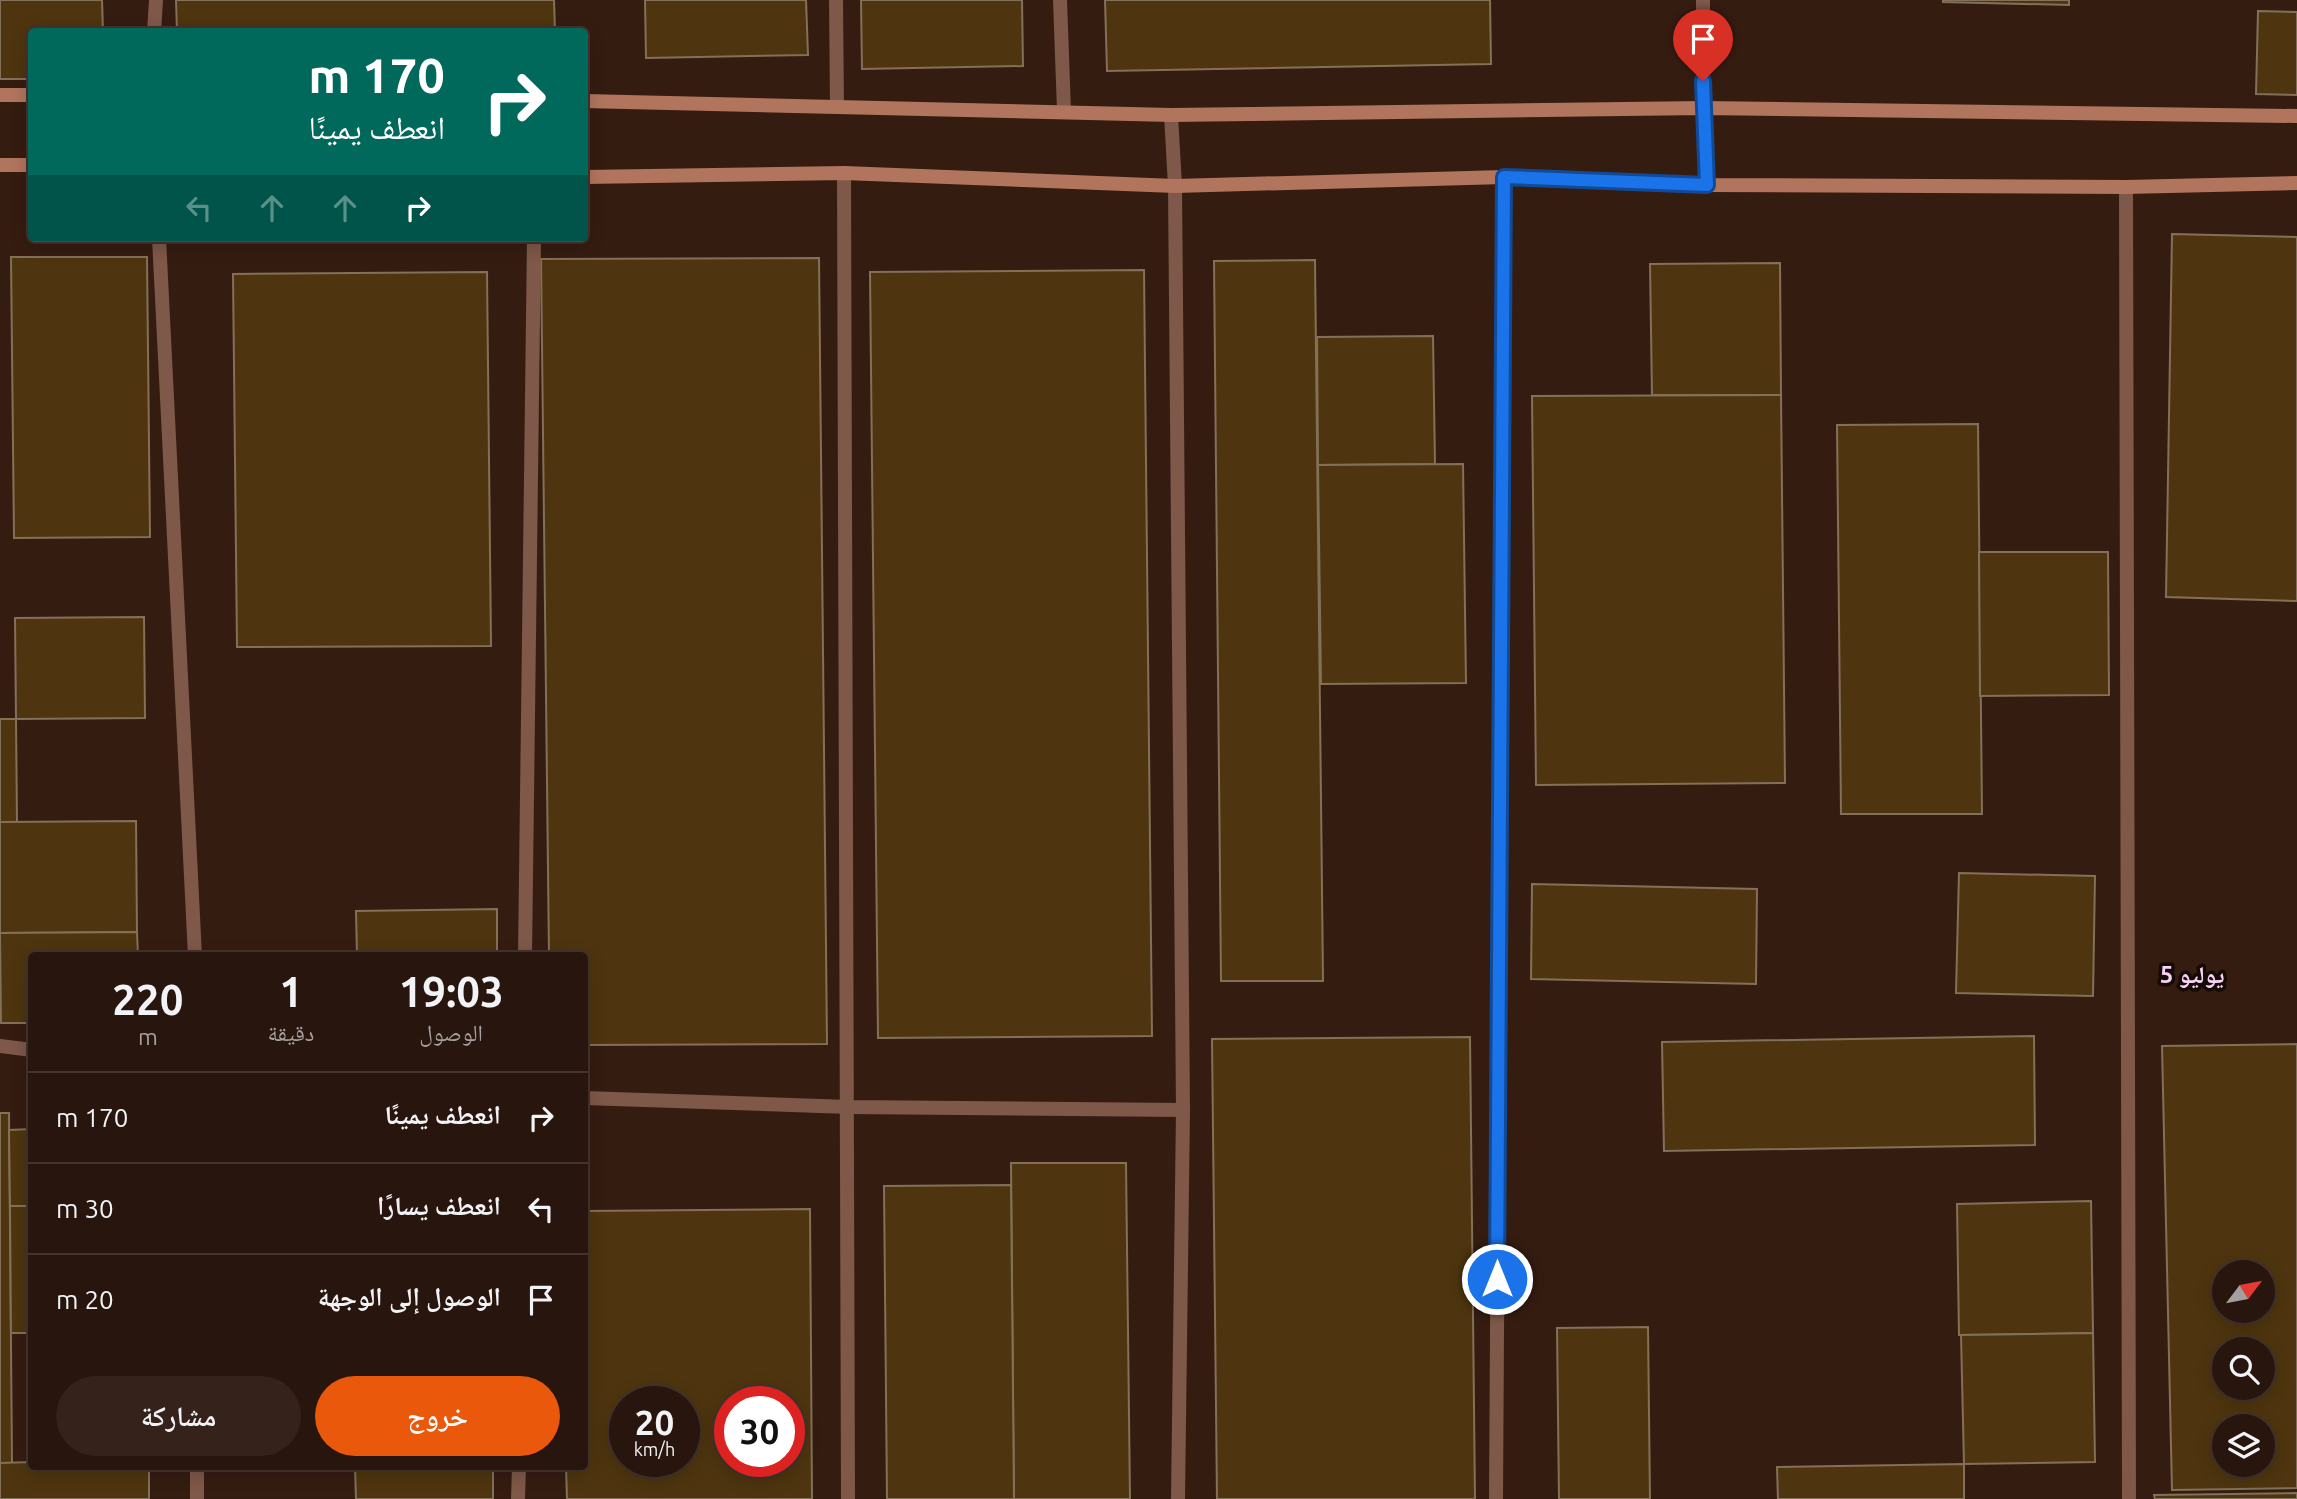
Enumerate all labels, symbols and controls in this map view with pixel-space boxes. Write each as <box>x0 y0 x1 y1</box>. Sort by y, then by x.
pin <box>1673 9 1733 81</box>
icon: arrive <box>1684 20 1722 58</box>
text: 170 m <box>308 47 445 102</box>
icon: right <box>469 56 560 147</box>
text: انعطف يمينًا <box>309 109 445 145</box>
icon: left <box>180 189 218 227</box>
icon: ahead <box>253 189 291 227</box>
icon: ahead <box>326 189 364 227</box>
icon: right <box>399 189 437 227</box>
district label: 5 يوليو <box>2160 961 2224 989</box>
text: 1 <box>279 968 303 1015</box>
text: 19:03 <box>399 968 504 1015</box>
text: 220 <box>112 976 183 1023</box>
text: دقيقة <box>268 1020 314 1045</box>
text: الوصول <box>419 1020 483 1045</box>
text: m <box>138 1024 158 1049</box>
icon: right <box>522 1099 560 1137</box>
text: انعطف يمينًا <box>385 1100 501 1129</box>
text: 170 m <box>56 1103 128 1132</box>
icon: left <box>522 1190 560 1228</box>
text: انعطف يسارًا <box>377 1191 501 1220</box>
text: 30 m <box>56 1194 114 1223</box>
position arrow <box>1460 1242 1534 1316</box>
north arrow <box>2212 1260 2275 1323</box>
map controls <box>2212 1260 2275 1477</box>
icon: arrive <box>522 1281 560 1319</box>
text: الوصول إلى الوجهة <box>318 1282 501 1311</box>
text: 20 m <box>56 1285 114 1314</box>
button: search <box>2212 1337 2275 1400</box>
button: مشاركة <box>56 1376 301 1456</box>
button: خروج <box>315 1376 560 1456</box>
speed limit sign: 30 <box>714 1386 805 1477</box>
text: 20 <box>635 1402 674 1442</box>
button: layers <box>2212 1414 2275 1477</box>
text: km/h <box>634 1439 675 1459</box>

